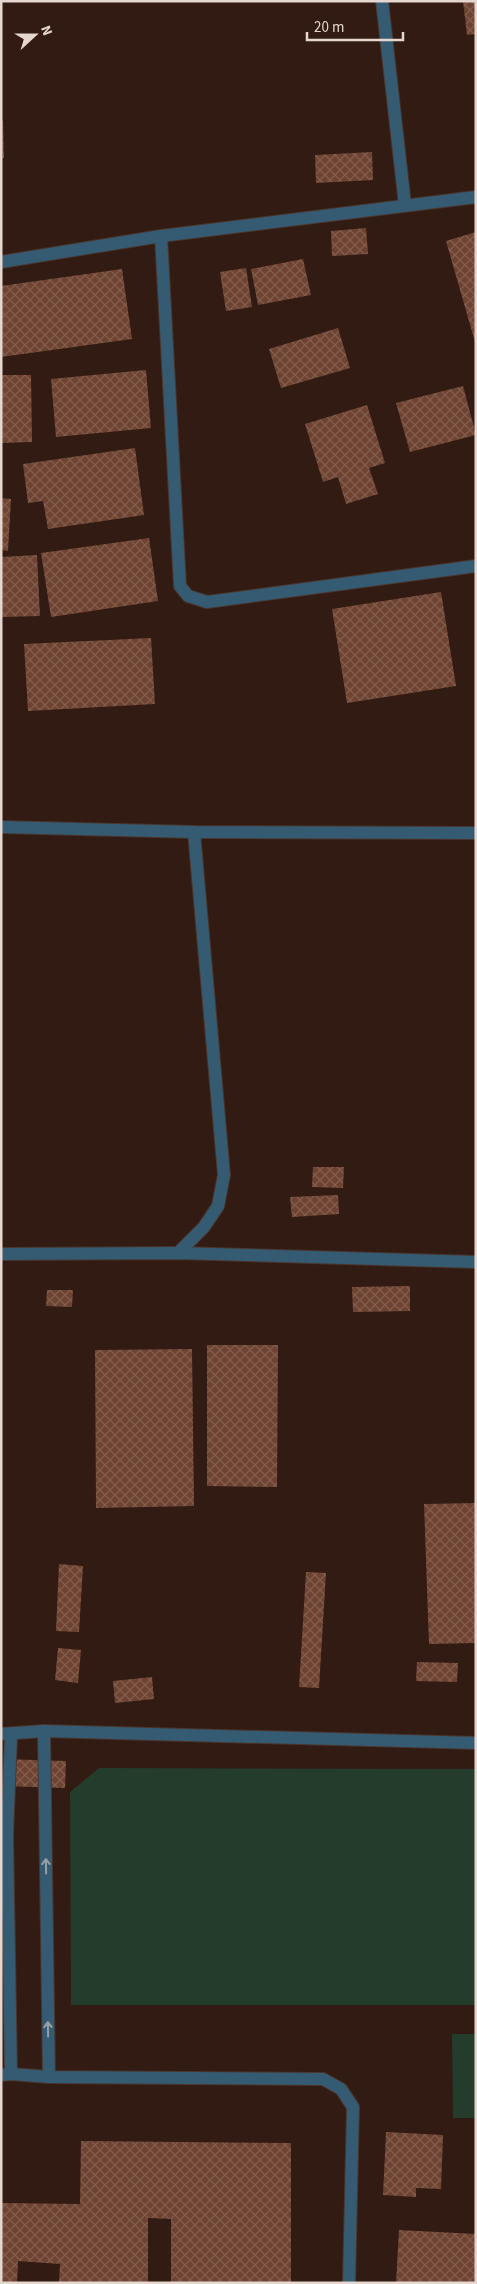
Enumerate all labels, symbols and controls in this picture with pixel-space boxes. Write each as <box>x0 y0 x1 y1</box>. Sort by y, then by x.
north arrow <box>10 10 60 60</box>
scale bar <box>307 10 403 42</box>
text: 20 m <box>314 17 344 38</box>
text: N <box>35 23 57 39</box>
one-way arrow <box>41 1858 51 1874</box>
one-way arrow <box>43 2021 53 2037</box>

